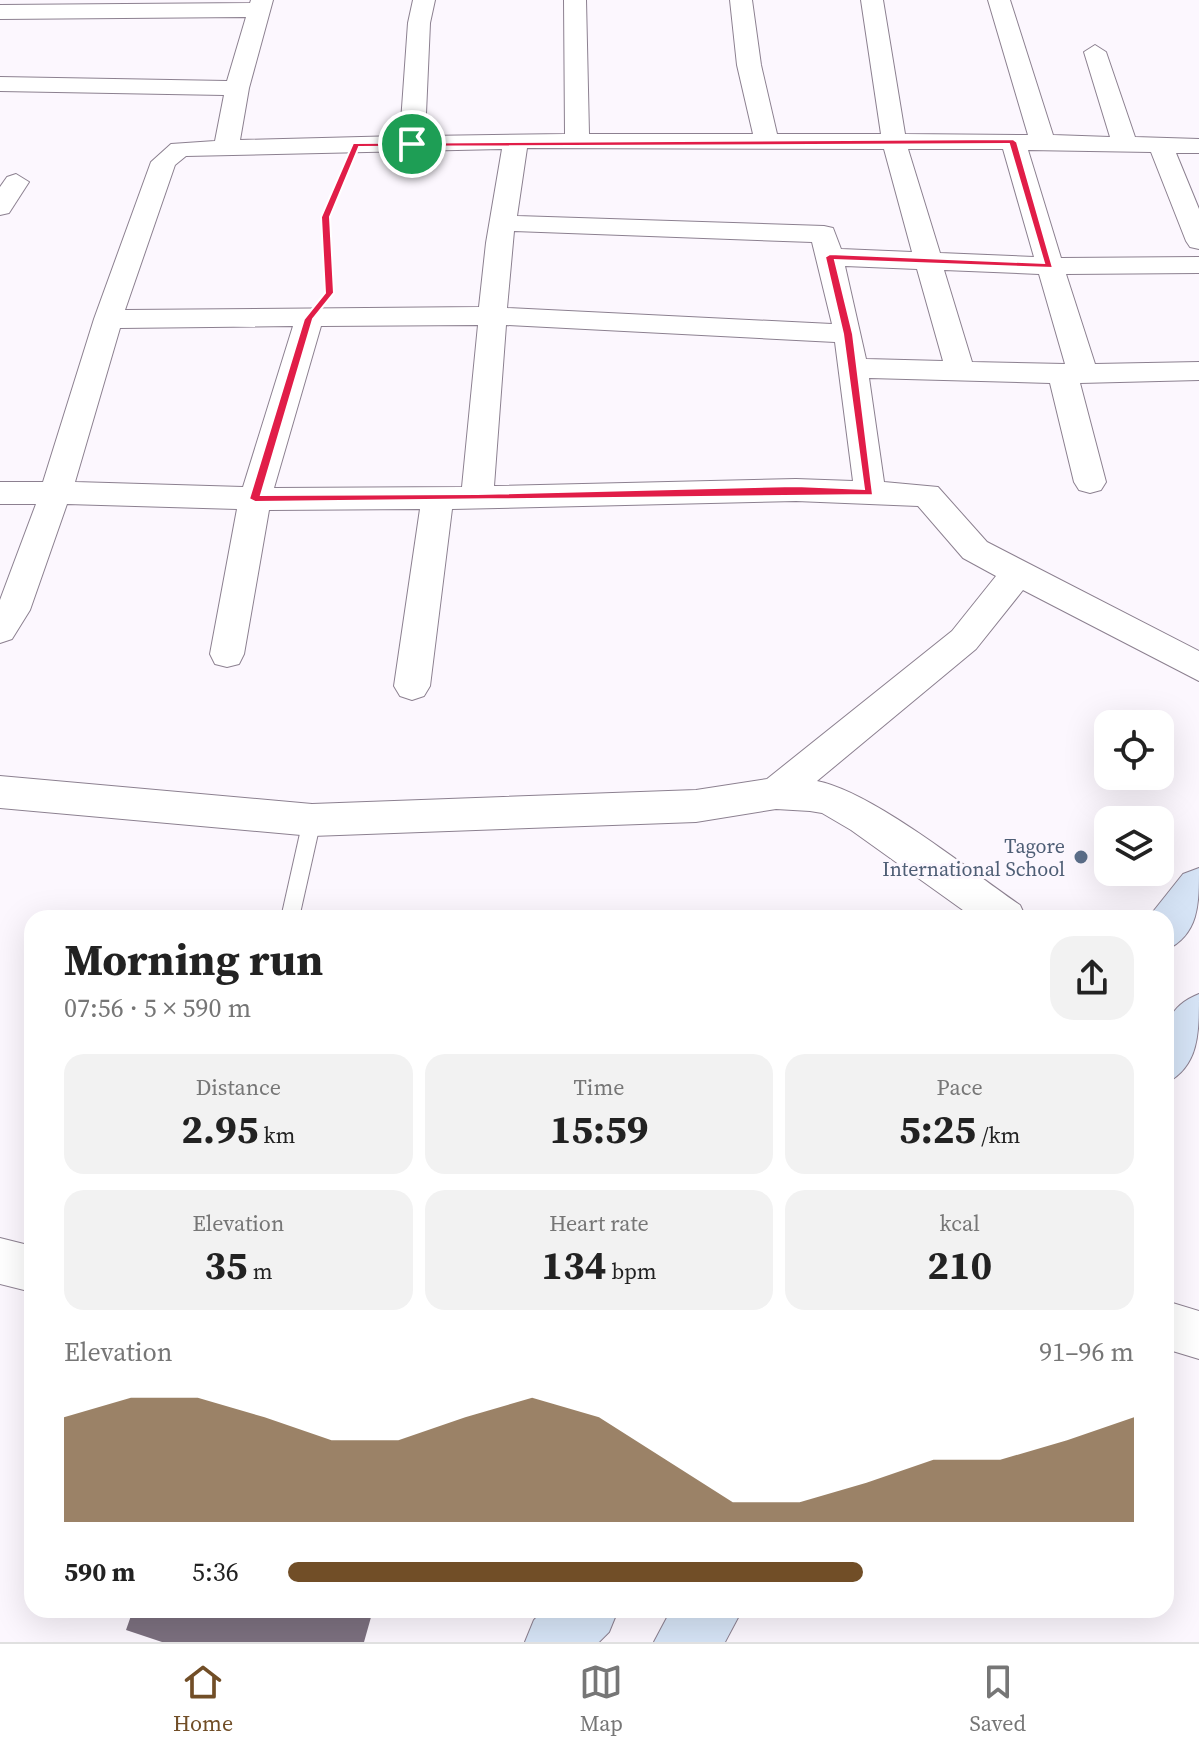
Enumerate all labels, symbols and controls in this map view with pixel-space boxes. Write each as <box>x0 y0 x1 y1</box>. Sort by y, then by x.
pin <box>378 110 446 178</box>
icon: arrive <box>390 122 434 166</box>
map controls <box>1094 710 1174 886</box>
button: locate <box>1094 710 1174 790</box>
button: layers <box>1094 806 1174 886</box>
place label: Tagore International School <box>882 832 1065 883</box>
marker: Tagore International School <box>1072 848 1090 866</box>
text: Morning run <box>64 929 323 990</box>
button: share <box>1050 936 1134 1020</box>
text: 07:56 · 5 × 590 m <box>64 990 251 1026</box>
text: Distance <box>196 1072 281 1102</box>
text: Time <box>574 1072 624 1102</box>
text: Pace <box>937 1072 983 1102</box>
text: 2.95 <box>181 1102 258 1156</box>
text: 15:59 <box>550 1102 648 1156</box>
text: 5:25 <box>899 1102 976 1156</box>
text: km <box>258 1120 295 1150</box>
text: /km <box>976 1120 1020 1150</box>
text: Elevation <box>192 1208 284 1238</box>
text: Heart rate <box>549 1208 649 1238</box>
text: kcal <box>940 1208 980 1238</box>
text: 35 <box>204 1238 248 1292</box>
text: 134 <box>541 1238 606 1292</box>
text: 210 <box>927 1238 992 1292</box>
text: m <box>248 1256 272 1286</box>
text: bpm <box>606 1256 657 1286</box>
text: Elevation <box>64 1334 173 1370</box>
text: 91–96 m <box>1039 1334 1134 1370</box>
text: 590 m <box>64 1554 135 1590</box>
text: 5:36 <box>192 1554 239 1590</box>
tab: Home <box>173 1660 233 1738</box>
tab: Map <box>579 1660 623 1738</box>
tab: Saved <box>970 1660 1026 1738</box>

